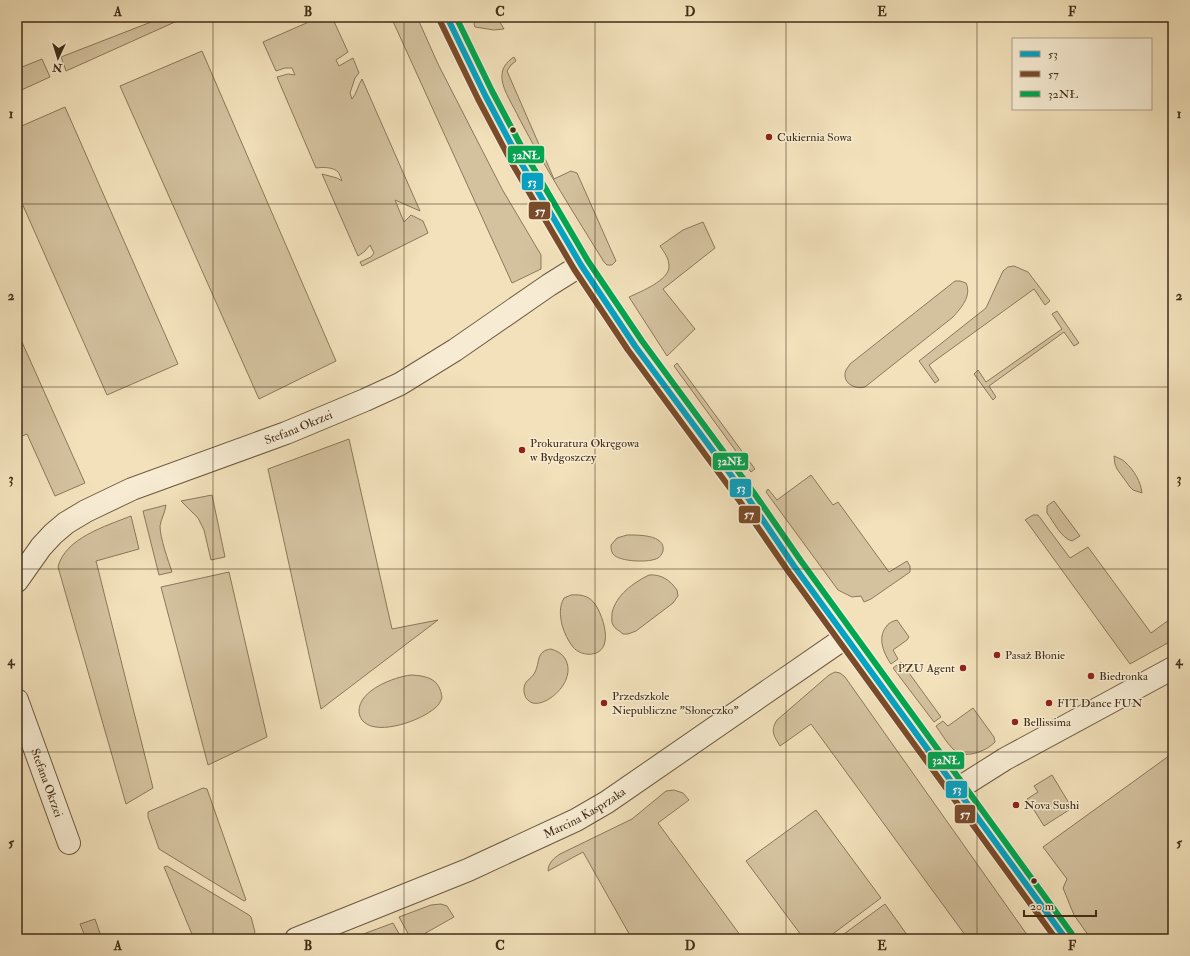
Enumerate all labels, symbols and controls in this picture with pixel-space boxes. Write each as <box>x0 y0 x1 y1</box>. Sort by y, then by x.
text: A <box>113 4 123 20</box>
text: B <box>304 4 312 20</box>
text: C <box>495 4 505 20</box>
text: D <box>685 4 696 20</box>
text: E <box>877 4 887 20</box>
text: F <box>1068 4 1077 20</box>
north arrow <box>38 38 78 78</box>
legend <box>1012 38 1152 110</box>
text: 53 <box>1048 47 1058 62</box>
text: N <box>51 61 64 74</box>
text: 57 <box>1048 67 1059 82</box>
text: 32NŁ <box>1048 87 1078 102</box>
text: 1 <box>9 106 14 122</box>
text: 1 <box>1177 106 1182 122</box>
unlabelled marker <box>508 125 518 135</box>
place label: Cukiernia Sowa <box>777 130 853 145</box>
marker: Cukiernia Sowa <box>764 132 774 142</box>
line badge: 32NŁ <box>507 145 545 164</box>
text: 32NŁ <box>512 149 541 162</box>
line badge: 53 <box>521 172 544 191</box>
text: 53 <box>527 176 537 189</box>
line badge: 57 <box>528 201 551 220</box>
text: 57 <box>535 205 546 218</box>
text: 2 <box>8 288 15 304</box>
text: 2 <box>1176 288 1183 304</box>
street label: Stefana Okrzei <box>262 407 335 448</box>
place label: Prokuratura Okręgowa w Bydgoszczy <box>530 436 640 465</box>
marker: Prokuratura Okręgowa w Bydgoszczy <box>517 445 527 455</box>
line badge: 32NŁ <box>712 452 749 471</box>
text: 32NŁ <box>717 455 746 468</box>
text: 3 <box>9 471 14 487</box>
text: 3 <box>1177 471 1182 487</box>
line badge: 53 <box>729 478 752 498</box>
text: 53 <box>736 482 746 495</box>
line badge: 57 <box>738 505 761 524</box>
text: 57 <box>744 508 755 521</box>
place label: Pasaż Błonie <box>1005 648 1065 663</box>
marker: Pasaż Błonie <box>992 650 1002 660</box>
text: 4 <box>6 653 15 669</box>
text: 4 <box>1174 653 1183 669</box>
place label: PZU Agent <box>898 661 955 676</box>
marker: PZU Agent <box>958 663 968 673</box>
place label: Biedronka <box>1099 669 1149 684</box>
marker: Biedronka <box>1086 671 1096 681</box>
place label: Przedszkole Niepubliczne "Słoneczko" <box>612 689 739 718</box>
place label: FIT Dance FUN <box>1057 696 1143 711</box>
marker: Przedszkole Niepubliczne "Słoneczko" <box>599 698 609 708</box>
marker: FIT Dance FUN <box>1044 698 1054 708</box>
place label: Bellissima <box>1023 715 1072 730</box>
marker: Bellissima <box>1010 717 1020 727</box>
street label: Stefana Okrzei <box>28 746 66 819</box>
line badge: 32NŁ <box>927 751 965 770</box>
text: 32NŁ <box>932 754 961 767</box>
line badge: 53 <box>945 780 968 799</box>
street label: Marcina Kasprzaka <box>541 783 629 842</box>
text: 53 <box>952 783 962 796</box>
place label: Nova Sushi <box>1024 798 1079 813</box>
marker: Nova Sushi <box>1011 800 1021 810</box>
line badge: 57 <box>954 804 976 824</box>
text: 57 <box>960 808 971 821</box>
text: 5 <box>8 835 14 851</box>
text: 5 <box>1176 835 1182 851</box>
unlabelled marker <box>1029 876 1039 886</box>
scale bar <box>1024 892 1096 918</box>
text: 20 m <box>1030 899 1055 914</box>
text: A <box>113 938 123 954</box>
text: B <box>304 938 312 954</box>
text: C <box>495 938 505 954</box>
text: D <box>685 938 696 954</box>
text: E <box>877 938 887 954</box>
text: F <box>1068 938 1077 954</box>

